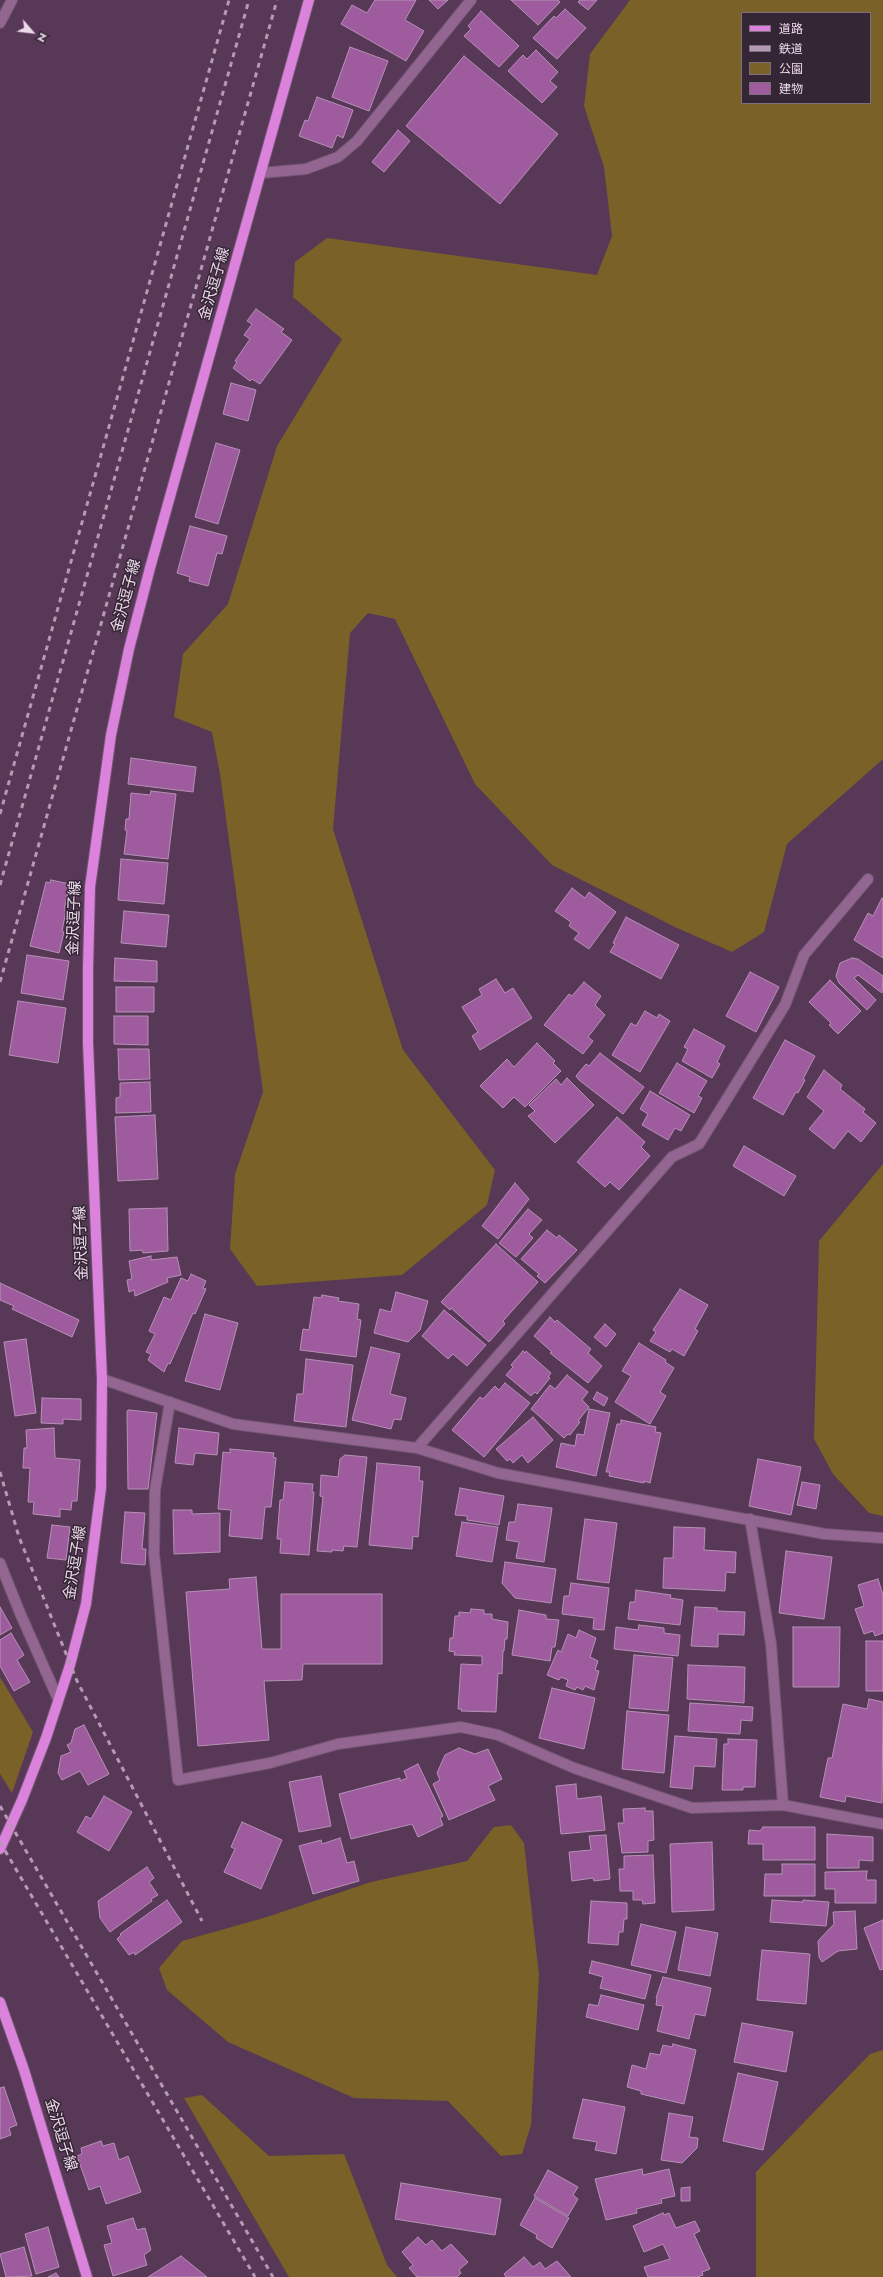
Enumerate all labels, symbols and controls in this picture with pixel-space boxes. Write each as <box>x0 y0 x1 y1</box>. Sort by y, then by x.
north arrow <box>12 12 52 52</box>
legend <box>741 12 871 104</box>
text: 道路 <box>779 20 803 38</box>
text: N <box>33 30 52 45</box>
text: 鉄道 <box>779 40 803 58</box>
text: 公園 <box>779 60 803 78</box>
text: 建物 <box>779 80 803 98</box>
street label: 金沢逗子線 <box>196 245 234 323</box>
street label: 金沢逗子線 <box>109 557 145 635</box>
street label: 金沢逗子線 <box>65 880 85 956</box>
street label: 金沢逗子線 <box>72 1205 92 1281</box>
street label: 金沢逗子線 <box>61 1525 91 1601</box>
street label: 金沢逗子線 <box>40 2097 80 2173</box>

